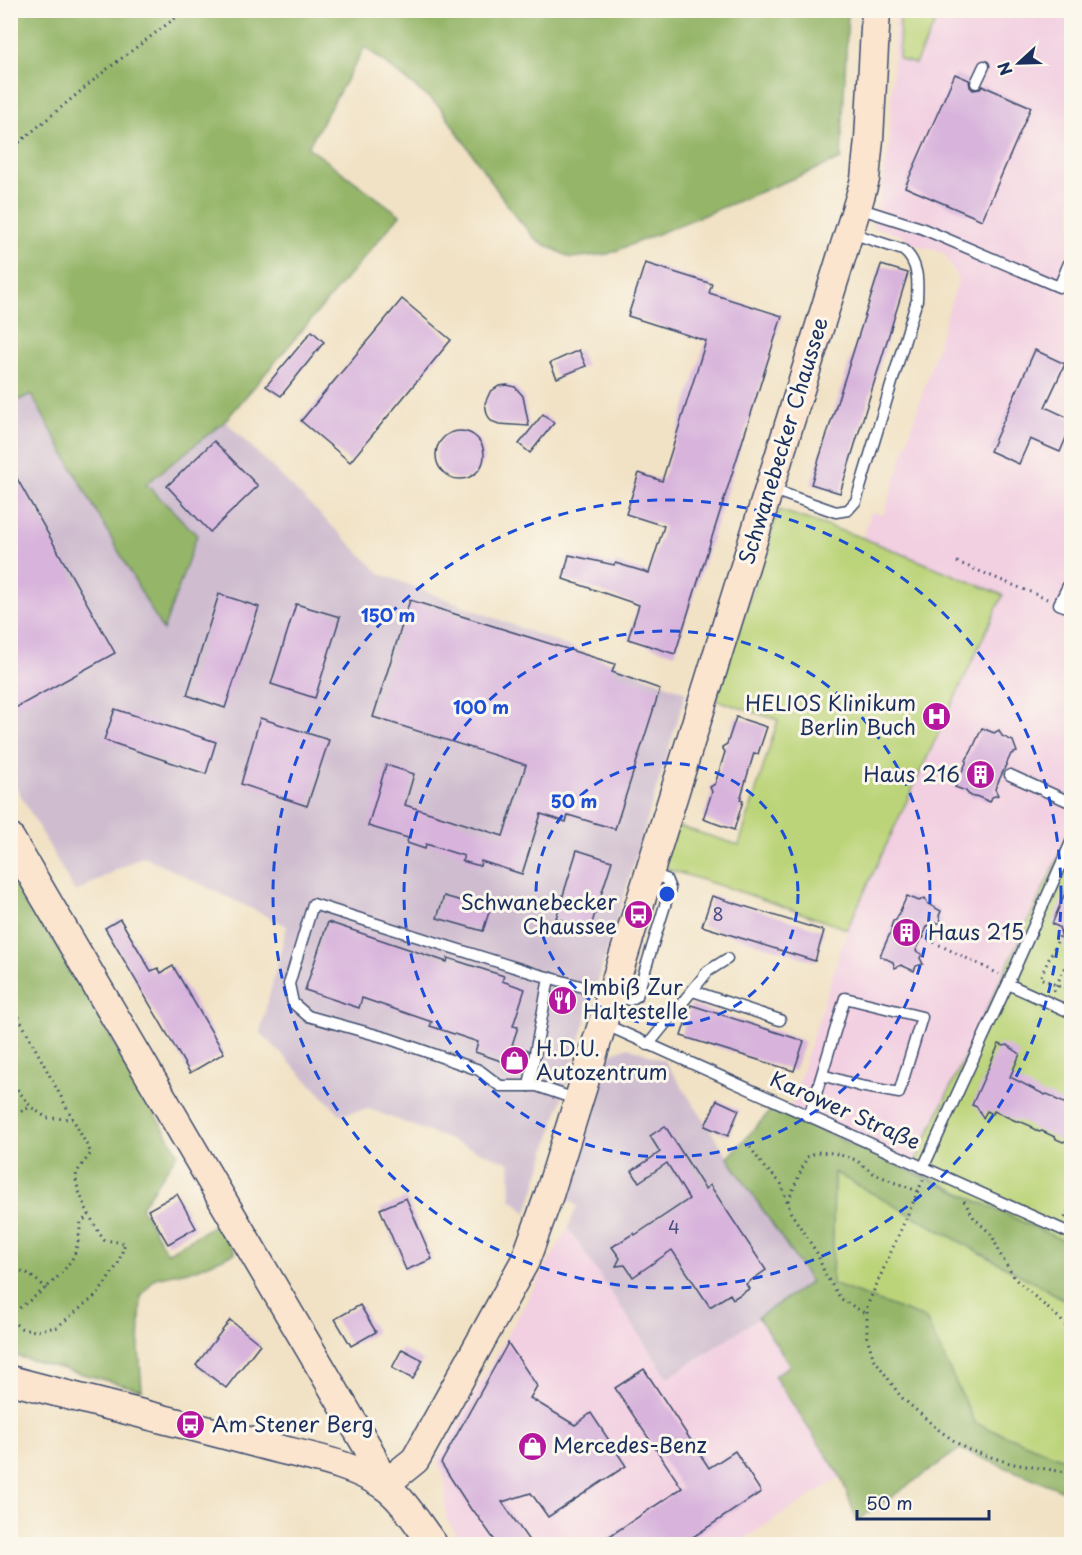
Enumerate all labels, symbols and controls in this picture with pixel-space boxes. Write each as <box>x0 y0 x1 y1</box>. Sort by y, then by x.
north arrow <box>989 33 1049 93</box>
text: N <box>991 59 1018 79</box>
street label: Schwanebecker Chaussee <box>729 313 835 568</box>
text: 150 m <box>361 601 415 628</box>
place label: HELIOS Klinikum Berlin Buch <box>745 686 916 742</box>
text: 100 m <box>453 693 509 720</box>
hospital icon: HELIOS Klinikum Berlin Buch <box>921 700 953 732</box>
place label: Haus 216 <box>863 757 960 789</box>
building icon: Haus 216 <box>965 759 997 791</box>
text: 50 m <box>551 787 597 814</box>
centre of rings <box>657 884 677 904</box>
place label: Schwanebecker Chaussee <box>460 885 617 941</box>
bus stop icon: Schwanebecker Chaussee <box>622 899 654 931</box>
house number: 8 <box>712 900 724 927</box>
place label: Haus 215 <box>928 915 1024 947</box>
building icon: Haus 215 <box>891 917 923 949</box>
place label: Imbiß Zur Haltestelle <box>583 970 688 1026</box>
restaurant icon: Imbiß Zur Haltestelle <box>546 984 578 1016</box>
place label: H.D.U. Autozentrum <box>536 1031 668 1087</box>
shop icon: H.D.U. Autozentrum <box>499 1045 531 1077</box>
street label: Karower Straße <box>765 1062 926 1157</box>
house number: 4 <box>668 1213 680 1240</box>
place label: Am Stener Berg <box>212 1407 374 1439</box>
bus stop icon: Am Stener Berg <box>175 1409 207 1441</box>
place label: Mercedes-Benz <box>553 1428 707 1460</box>
shop icon: Mercedes-Benz <box>516 1430 548 1462</box>
scale bar <box>857 1483 989 1521</box>
text: 50 m <box>866 1489 913 1516</box>

